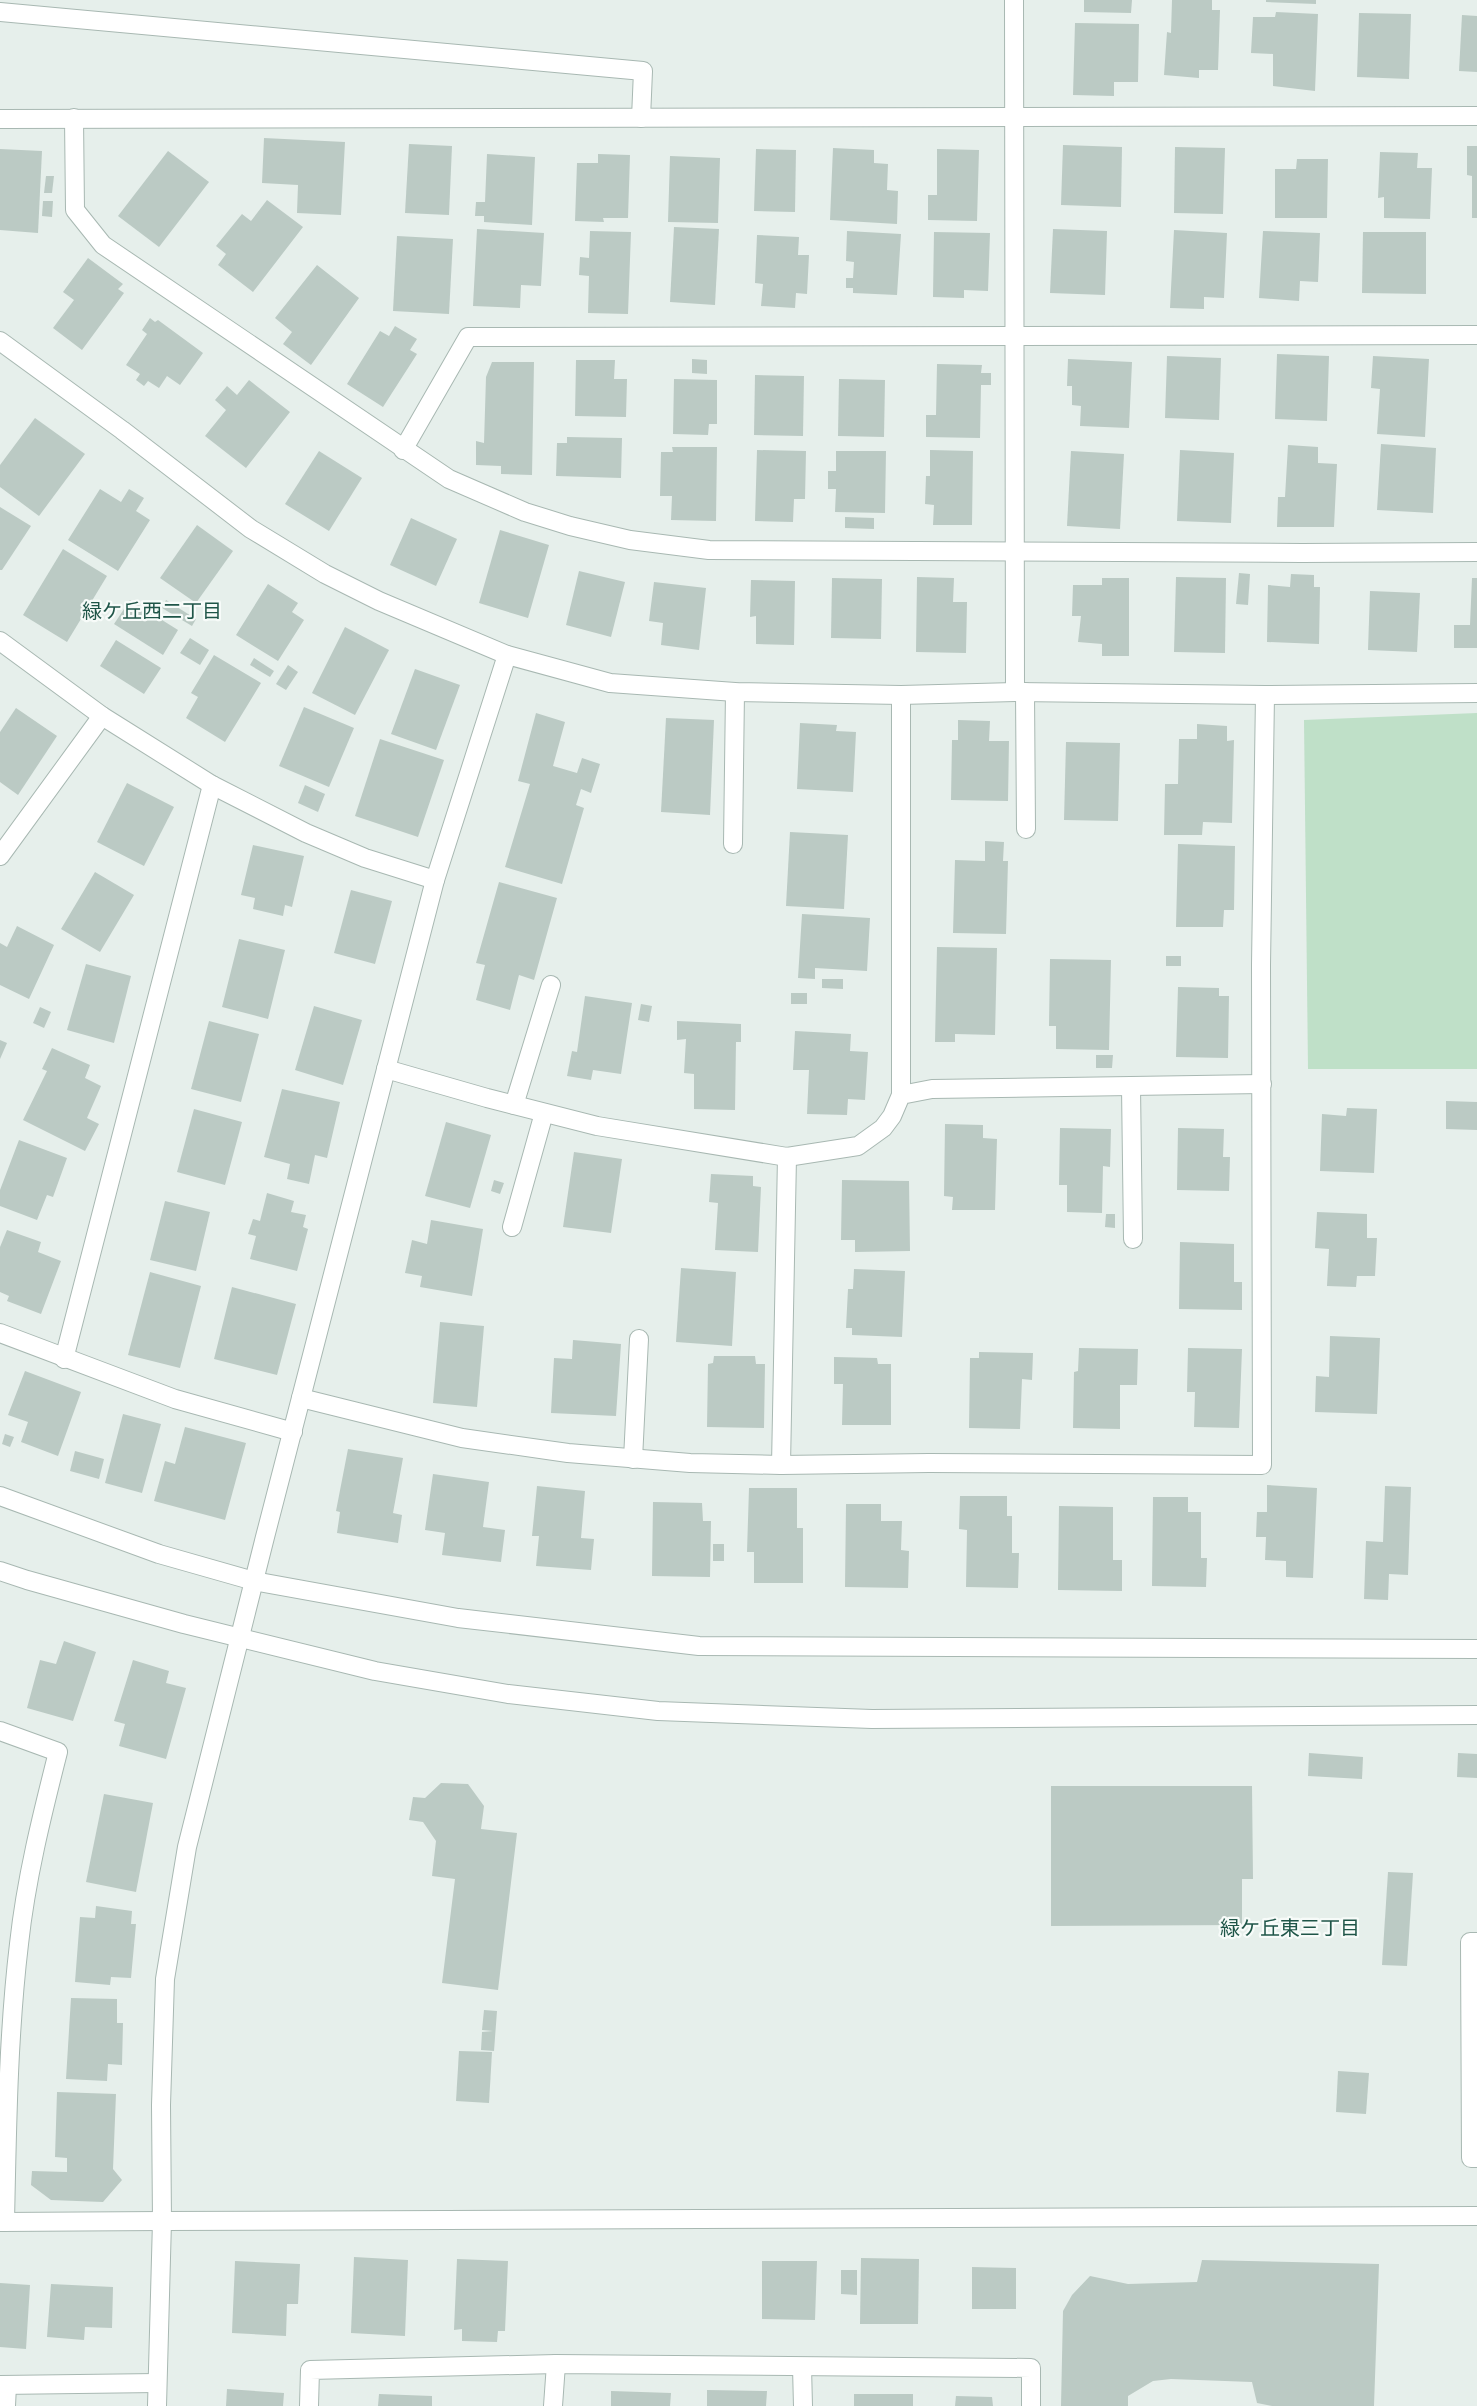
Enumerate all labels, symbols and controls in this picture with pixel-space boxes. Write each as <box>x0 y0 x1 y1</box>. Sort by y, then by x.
district label: 緑ケ丘西二丁目 <box>82 598 222 624</box>
district label: 緑ケ丘東三丁目 <box>1220 1915 1360 1941</box>

